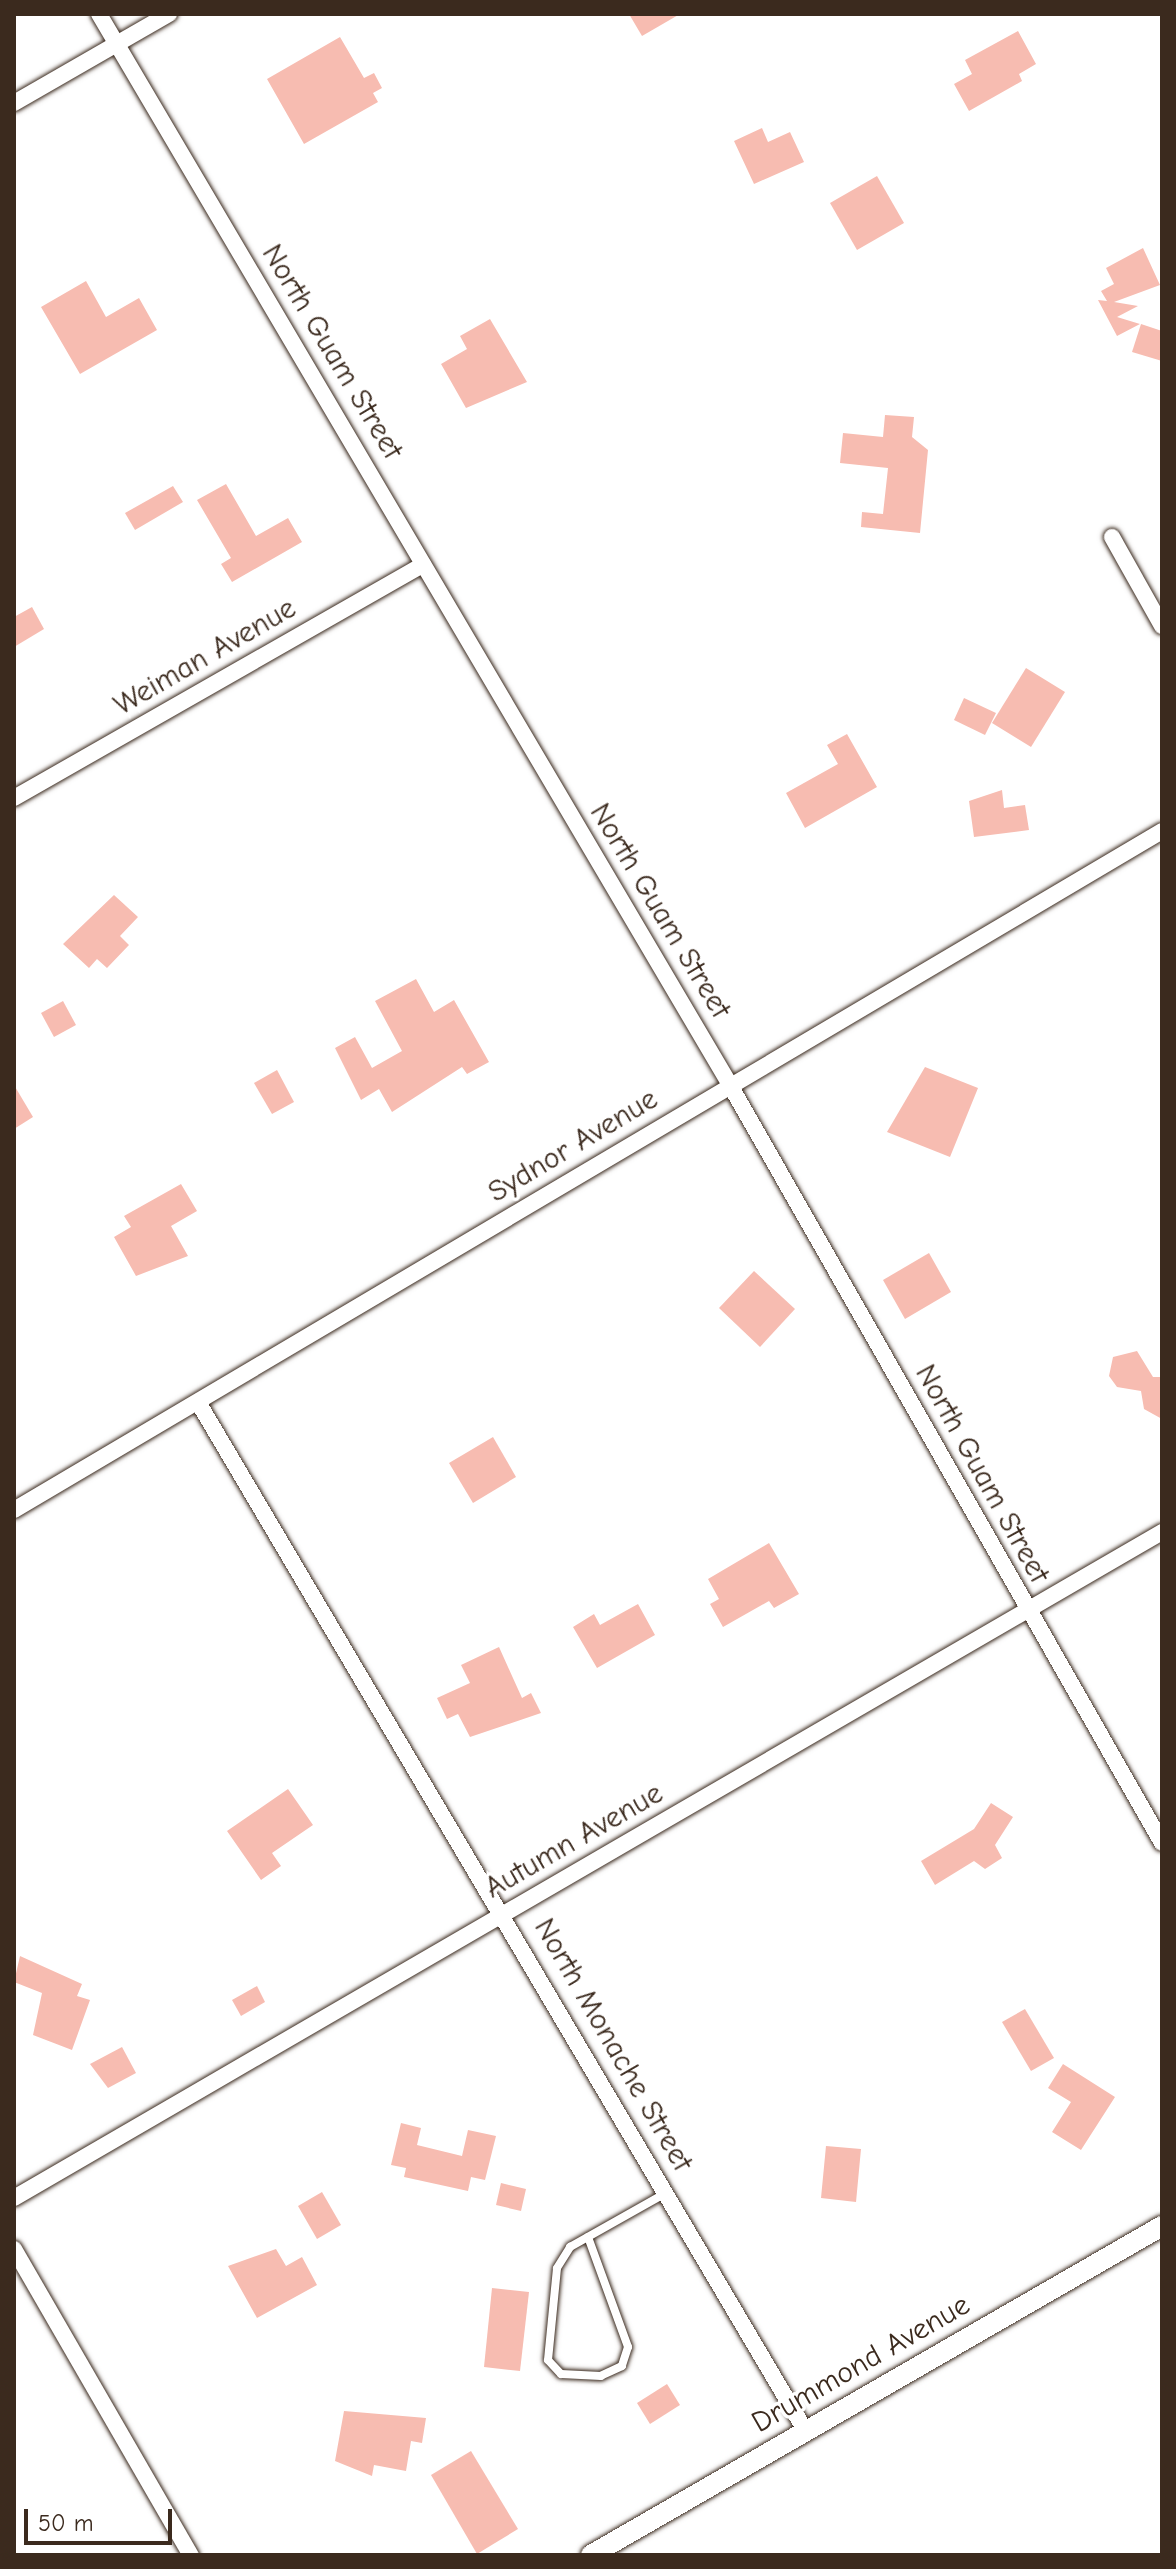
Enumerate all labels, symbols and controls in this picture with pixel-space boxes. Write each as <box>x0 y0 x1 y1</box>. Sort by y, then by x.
street label: North Guam Street <box>254 238 410 466</box>
street label: Weiman Avenue <box>108 590 302 724</box>
street label: North Guam Street <box>582 797 738 1025</box>
street label: Sydnor Avenue <box>482 1081 664 1211</box>
street label: North Guam Street <box>907 1358 1057 1590</box>
street label: Autumn Avenue <box>479 1776 669 1906</box>
street label: North Monache Street <box>526 1912 700 2178</box>
street label: Drummond Avenue <box>746 2287 976 2441</box>
scale bar <box>28 2493 176 2543</box>
text: 50 m <box>38 2509 94 2537</box>

